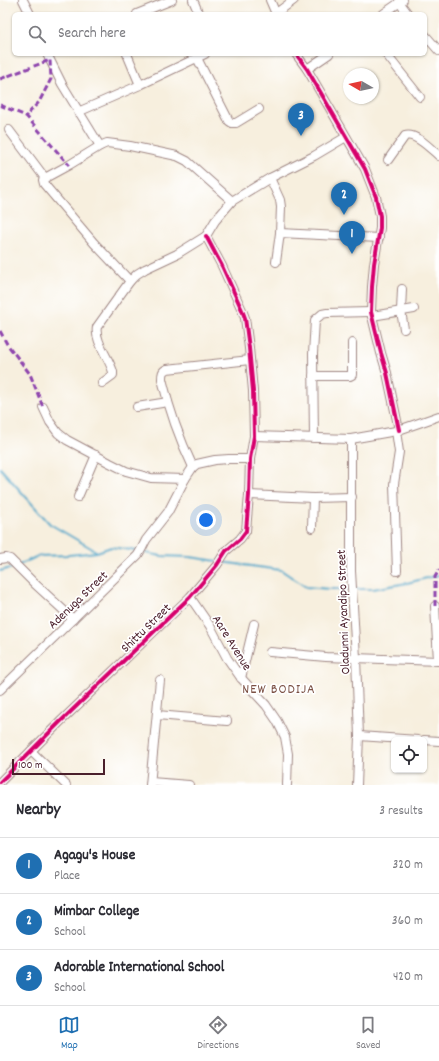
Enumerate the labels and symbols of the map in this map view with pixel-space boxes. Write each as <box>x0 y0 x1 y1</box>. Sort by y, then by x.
north arrow <box>343 68 379 104</box>
pin: 3 <box>288 103 314 136</box>
pin: 2 <box>331 182 357 215</box>
pin: 1 <box>339 221 365 254</box>
your location <box>196 510 216 530</box>
street label: Oladunni Ayandipo Street <box>333 549 356 675</box>
street label: Adenuga Street <box>44 567 113 634</box>
street label: Shittu Street <box>117 600 176 658</box>
street label: Aare Avenue <box>206 612 256 675</box>
district label: NEW BODIJA <box>242 680 316 700</box>
scale bar <box>12 757 105 776</box>

